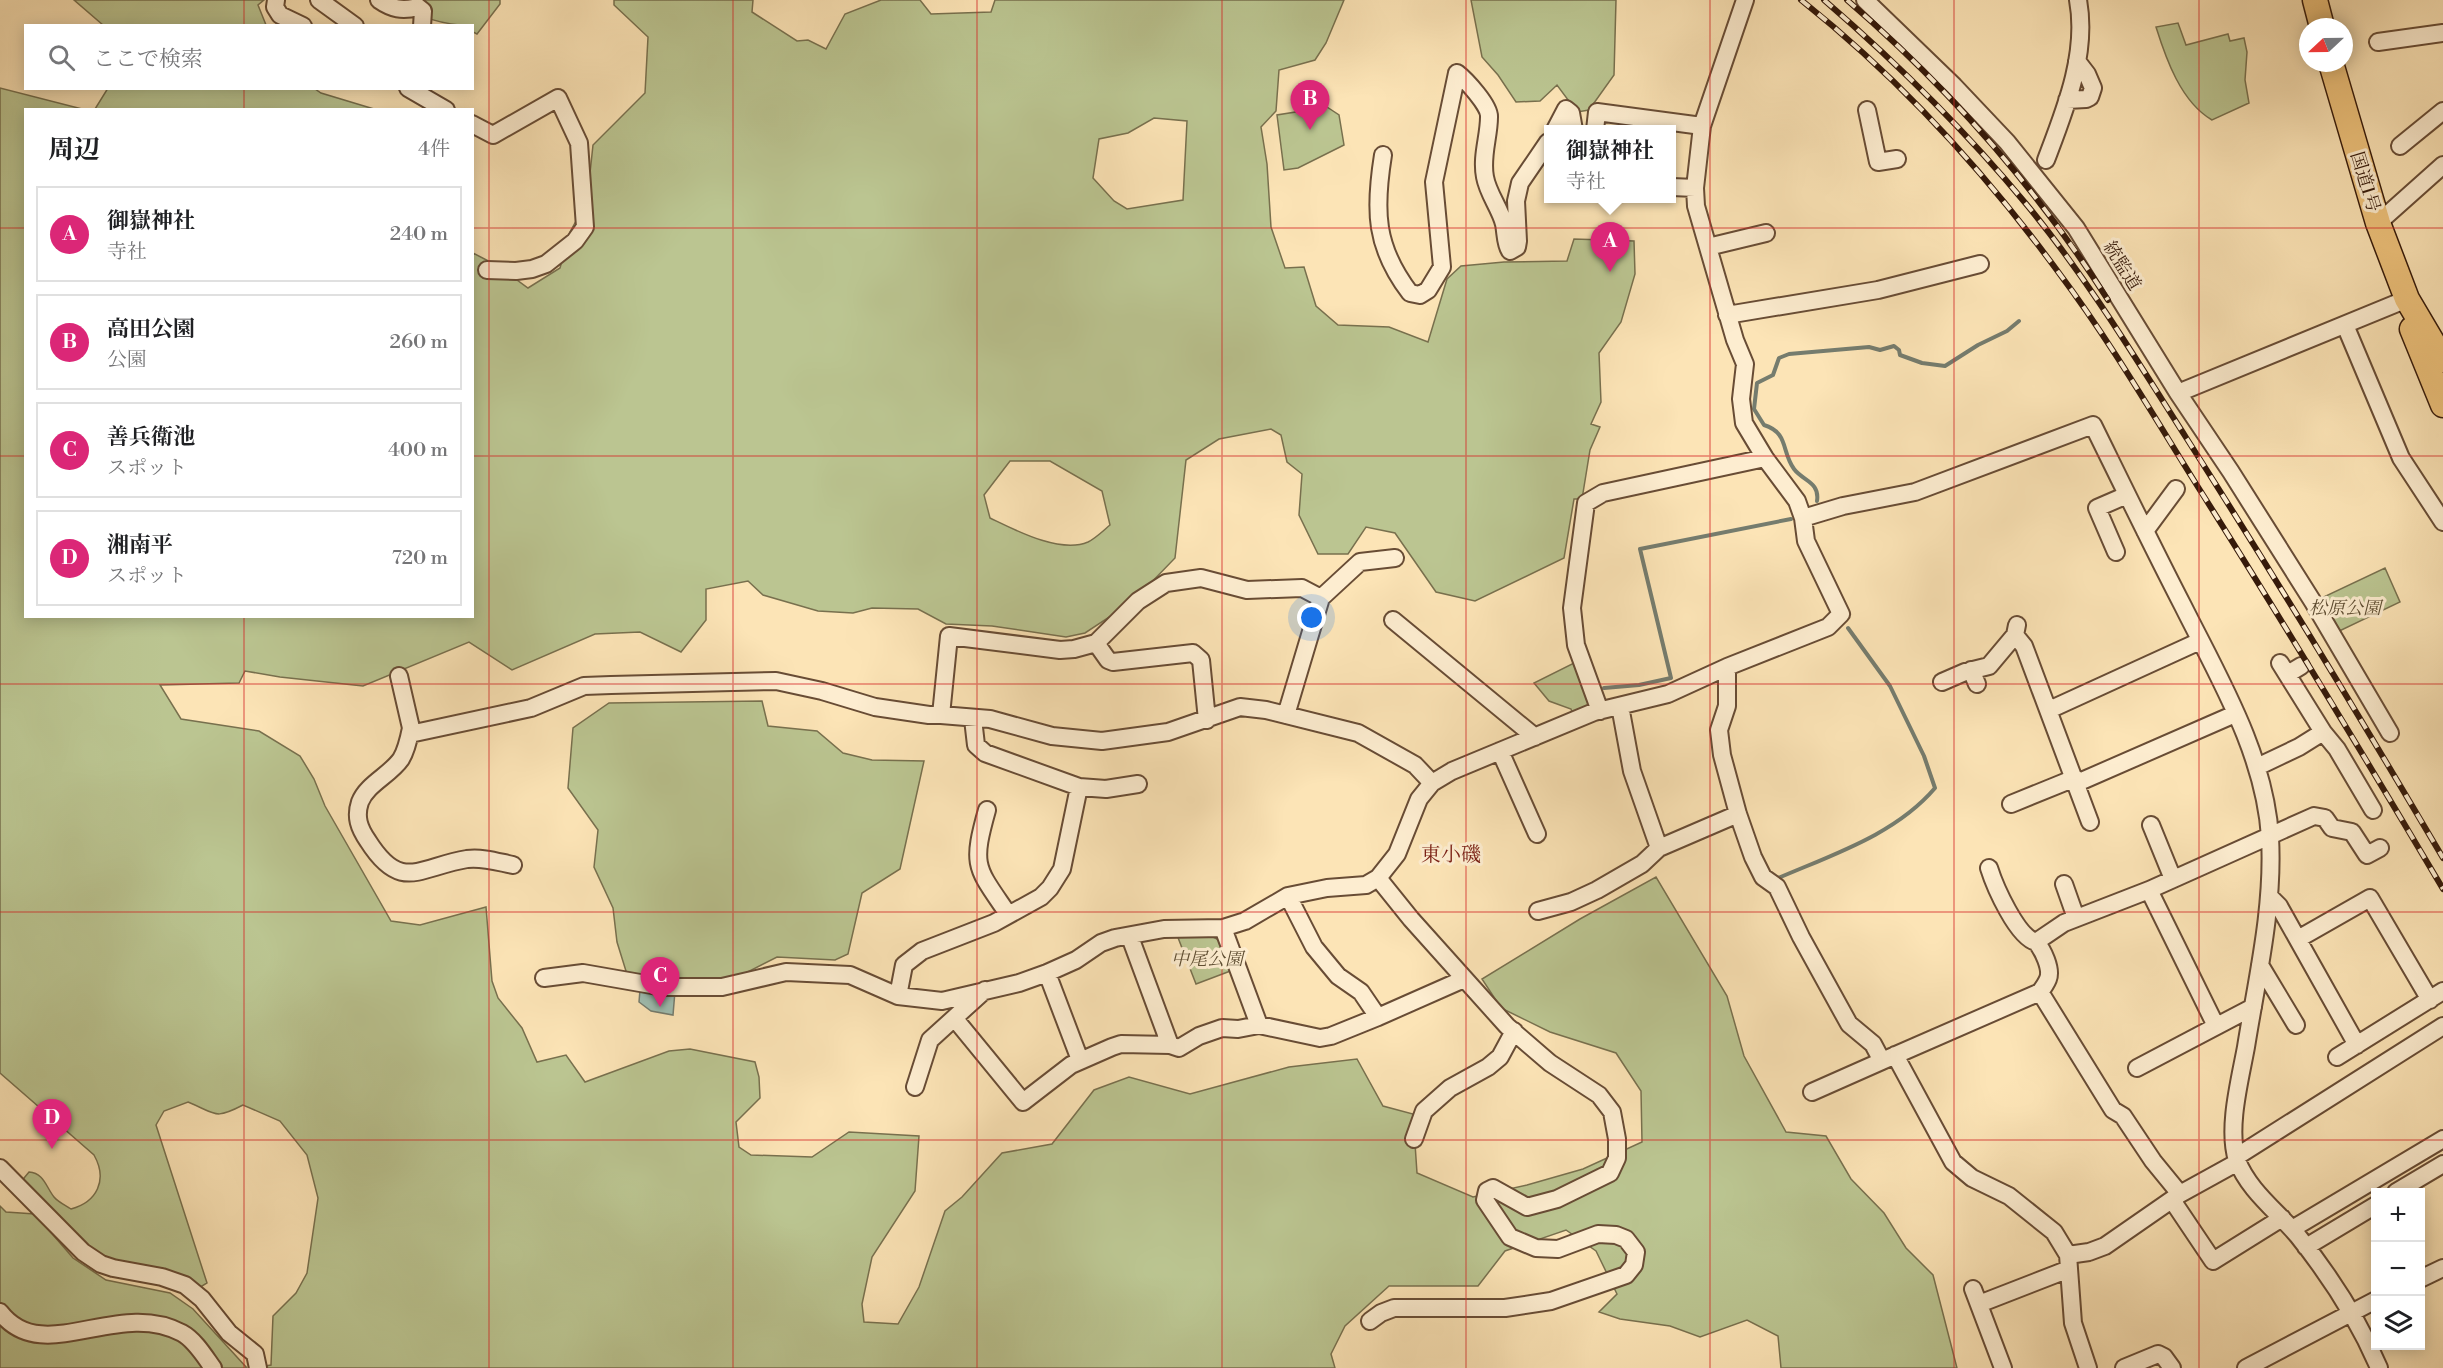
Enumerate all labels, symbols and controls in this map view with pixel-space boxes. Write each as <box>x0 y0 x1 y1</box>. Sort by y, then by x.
north arrow <box>2299 18 2353 72</box>
search box <box>24 24 474 90</box>
icon: search <box>45 41 78 74</box>
text: ここで検索 <box>93 46 203 73</box>
pin: B <box>1290 80 1330 130</box>
popup <box>1544 125 1676 203</box>
text: 周辺 <box>48 134 100 166</box>
text: 4件 <box>418 137 450 162</box>
text: 御嶽神社 <box>1566 138 1654 165</box>
street label: 国道1号 <box>2345 149 2385 215</box>
text: 寺社 <box>1566 170 1606 195</box>
text: 御嶽神社 <box>107 208 195 235</box>
text: A <box>62 222 77 247</box>
text: 240 m <box>390 222 448 247</box>
pin: A <box>1590 222 1630 272</box>
street label: 統監道 <box>2098 237 2146 295</box>
text: 寺社 <box>107 240 147 265</box>
text: 高田公園 <box>107 316 195 343</box>
text: B <box>62 330 77 355</box>
text: 260 m <box>390 330 448 355</box>
text: 公園 <box>107 348 147 373</box>
text: 善兵衛池 <box>107 424 195 451</box>
text: C <box>62 438 77 463</box>
text: 400 m <box>388 438 448 463</box>
text: スポット <box>107 456 187 481</box>
text: 湘南平 <box>107 532 173 559</box>
text: D <box>62 546 77 571</box>
text: 720 m <box>392 546 448 571</box>
text: スポット <box>107 564 187 589</box>
park label: 松原公園 <box>2309 597 2384 620</box>
your location <box>1297 603 1326 632</box>
district label: 東小磯 <box>1421 843 1481 868</box>
park label: 中尾公園 <box>1171 948 1246 971</box>
pin: C <box>640 958 680 1007</box>
pin: D <box>32 1100 72 1149</box>
map controls <box>2371 1188 2425 1350</box>
button: + <box>2371 1188 2425 1242</box>
button: − <box>2371 1242 2425 1296</box>
button: layers <box>2371 1296 2425 1350</box>

